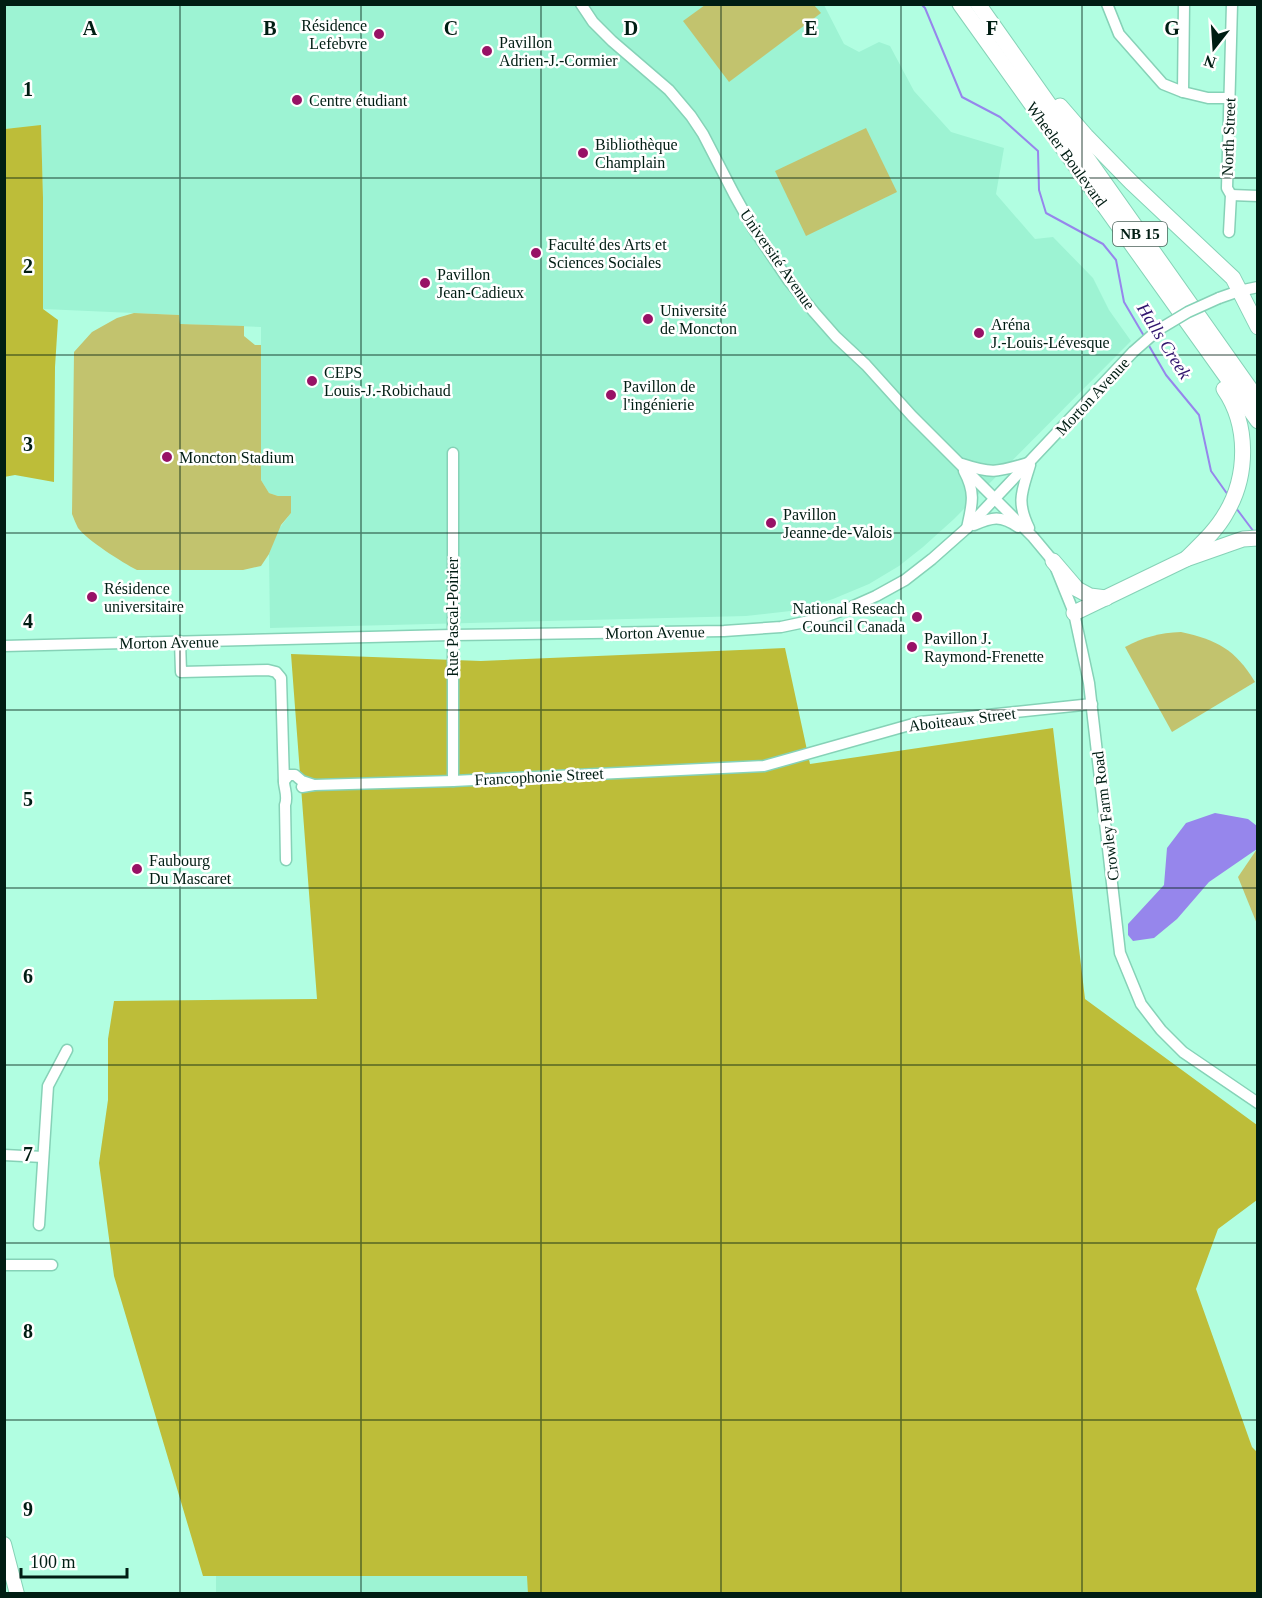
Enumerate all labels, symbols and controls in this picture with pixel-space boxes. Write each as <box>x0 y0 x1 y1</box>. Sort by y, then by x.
text: A <box>83 17 98 39</box>
text: B <box>263 17 277 39</box>
place label: Résidence Lefebvre <box>301 17 367 52</box>
text: C <box>444 17 458 39</box>
text: D <box>624 17 638 39</box>
text: E <box>804 17 818 39</box>
text: F <box>986 17 998 39</box>
text: G <box>1164 17 1180 39</box>
north arrow <box>1184 18 1244 78</box>
marker: Résidence Lefebvre <box>372 27 386 41</box>
place label: Pavillon Adrien-J.-Cormier <box>499 34 618 69</box>
marker: Pavillon Adrien-J.-Cormier <box>480 44 494 58</box>
text: N <box>1201 52 1218 72</box>
text: 1 <box>23 78 33 100</box>
place label: Centre étudiant <box>309 92 408 109</box>
marker: Centre étudiant <box>290 93 304 107</box>
street label: North Street <box>1219 97 1238 177</box>
street label: Wheeler Boulevard <box>1023 99 1110 210</box>
place label: Bibliothèque Champlain <box>595 136 678 172</box>
marker: Bibliothèque Champlain <box>576 146 590 160</box>
street label: Université Avenue <box>737 206 818 313</box>
road number: NB 15 <box>1113 222 1167 246</box>
place label: Faculté des Arts et Sciences Sociales <box>548 236 667 271</box>
marker: Faculté des Arts et Sciences Sociales <box>529 246 543 260</box>
text: 2 <box>23 255 33 277</box>
place label: Pavillon Jean-Cadieux <box>437 266 524 301</box>
marker: Pavillon Jean-Cadieux <box>418 276 432 290</box>
water label: Halls Creek <box>1132 298 1196 384</box>
place label: Université de Moncton <box>660 302 737 337</box>
marker: Université de Moncton <box>641 312 655 326</box>
place label: Aréna J.-Louis-Lévesque <box>991 316 1110 352</box>
marker: Aréna J.-Louis-Lévesque <box>972 326 986 340</box>
street label: Morton Avenue <box>1052 354 1133 439</box>
place label: CEPS Louis-J.-Robichaud <box>324 364 451 399</box>
marker: CEPS Louis-J.-Robichaud <box>305 374 319 388</box>
place label: Pavillon de l'ingénierie <box>623 378 695 414</box>
marker: Pavillon de l'ingénierie <box>604 388 618 402</box>
text: 3 <box>23 433 33 455</box>
place label: Moncton Stadium <box>179 449 295 466</box>
marker: Moncton Stadium <box>160 450 174 464</box>
place label: Pavillon Jeanne-de-Valois <box>783 506 892 541</box>
marker: Pavillon Jeanne-de-Valois <box>764 516 778 530</box>
street label: Rue Pascal-Poirier <box>444 557 461 677</box>
place label: Résidence universitaire <box>104 580 184 615</box>
marker: Résidence universitaire <box>85 590 99 604</box>
place label: National Reseach Council Canada <box>793 600 905 635</box>
text: 4 <box>23 610 33 632</box>
marker: National Reseach Council Canada <box>910 610 924 624</box>
street label: Morton Avenue <box>605 623 705 642</box>
place label: Pavillon J. Raymond-Frenette <box>924 630 1044 666</box>
street label: Morton Avenue <box>119 633 219 652</box>
marker: Pavillon J. Raymond-Frenette <box>905 640 919 654</box>
street label: Aboiteaux Street <box>907 704 1017 735</box>
street label: Crowley Farm Road <box>1089 750 1123 882</box>
street label: Francophonie Street <box>474 765 605 789</box>
text: 5 <box>23 788 33 810</box>
place label: Faubourg Du Mascaret <box>149 852 232 887</box>
marker: Faubourg Du Mascaret <box>130 862 144 876</box>
text: 6 <box>23 965 33 987</box>
text: 7 <box>23 1143 33 1165</box>
text: 8 <box>23 1320 33 1342</box>
text: 9 <box>23 1498 33 1520</box>
scale bar <box>21 1541 128 1579</box>
text: 100 m <box>30 1552 76 1572</box>

